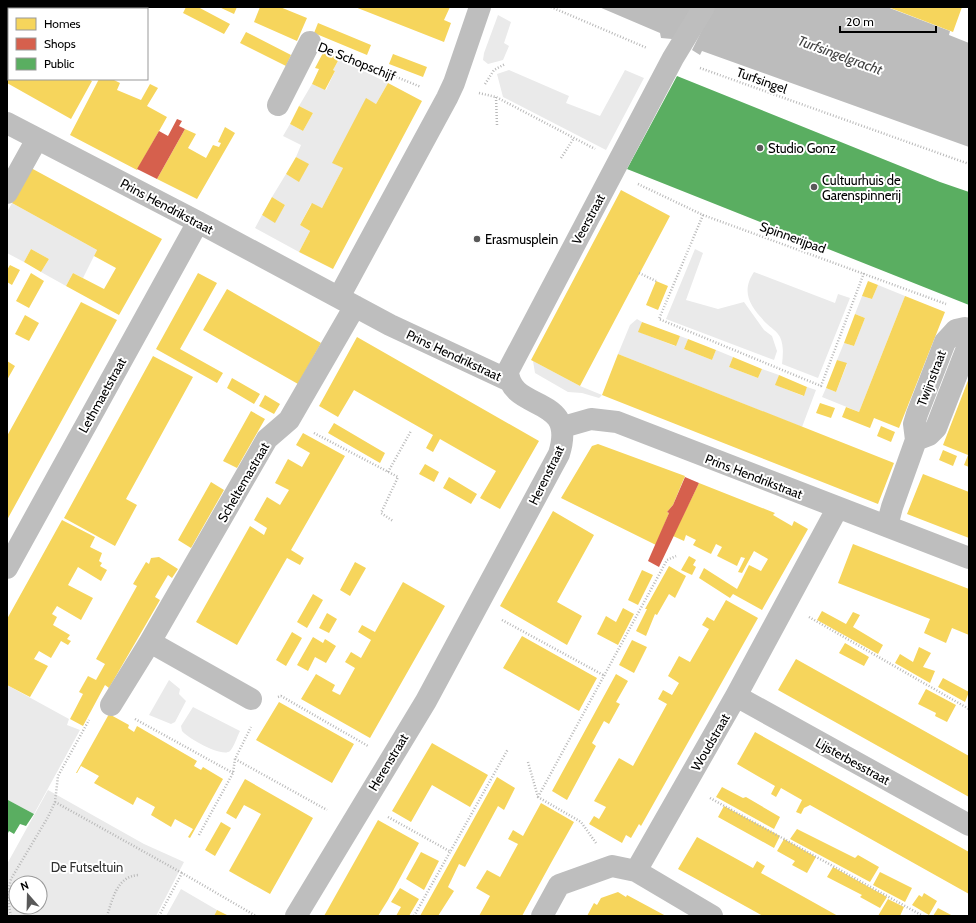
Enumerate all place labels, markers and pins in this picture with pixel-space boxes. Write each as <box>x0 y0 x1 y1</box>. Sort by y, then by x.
place label: Studio Gonz <box>768 140 836 156</box>
marker: Studio Gonz <box>755 143 765 153</box>
place label: Cultuurhuis de Garenspinnerij <box>822 172 901 204</box>
marker: Cultuurhuis de Garenspinnerij <box>809 182 819 192</box>
place label: Erasmusplein <box>485 231 558 247</box>
marker: Erasmusplein <box>472 234 482 244</box>

